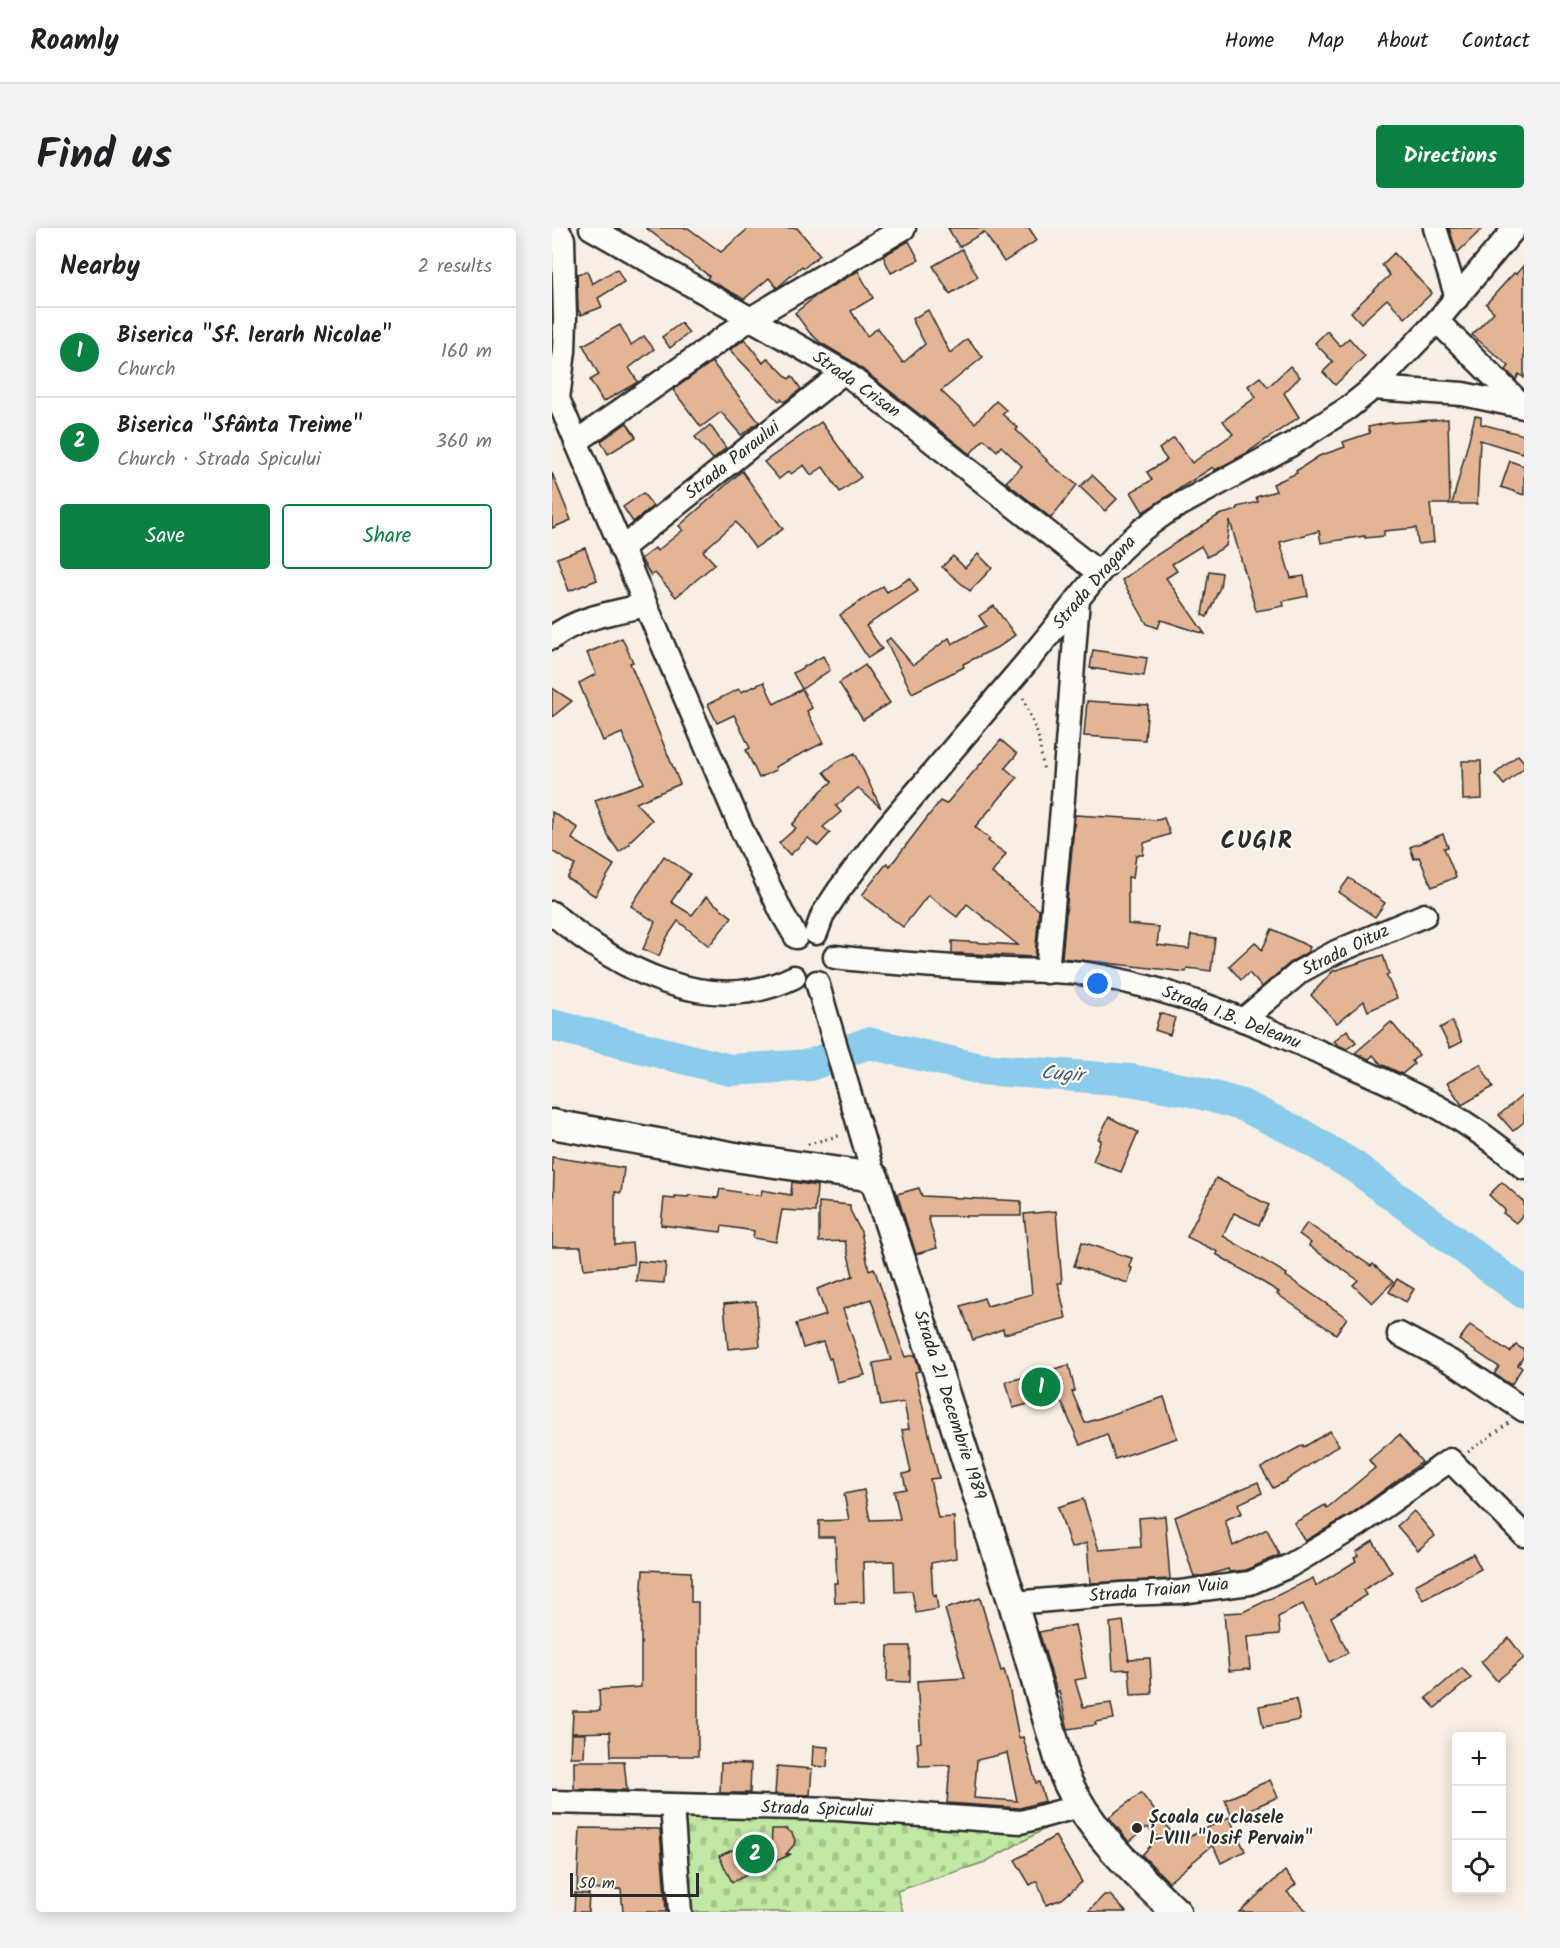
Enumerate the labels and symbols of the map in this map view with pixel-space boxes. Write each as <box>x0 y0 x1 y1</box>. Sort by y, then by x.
street label: Strada Crisan <box>806 344 906 426</box>
street label: Strada Paraului <box>679 414 787 508</box>
street label: Strada Dragana <box>1046 529 1144 637</box>
district label: CUGIR <box>1221 822 1293 861</box>
street label: Strada Oituz <box>1297 917 1395 985</box>
your location <box>1083 969 1112 998</box>
street label: Strada I.B. Deleanu <box>1157 978 1305 1058</box>
water label: Cugir <box>1040 1058 1089 1093</box>
street label: Strada 21 Decembrie 1989 <box>905 1306 993 1504</box>
pin: 1 <box>1022 1364 1060 1410</box>
street label: Strada Traian Vuia <box>1088 1570 1230 1612</box>
street label: Strada Spicului <box>761 1794 874 1826</box>
place label: Școala cu clasele I-VIII "Iosif Pervain" <box>1149 1804 1313 1854</box>
marker: Școala cu clasele I-VIII "Iosif Pervain" <box>1130 1821 1144 1835</box>
pin: 2 <box>736 1832 774 1876</box>
scale bar <box>570 1870 699 1898</box>

